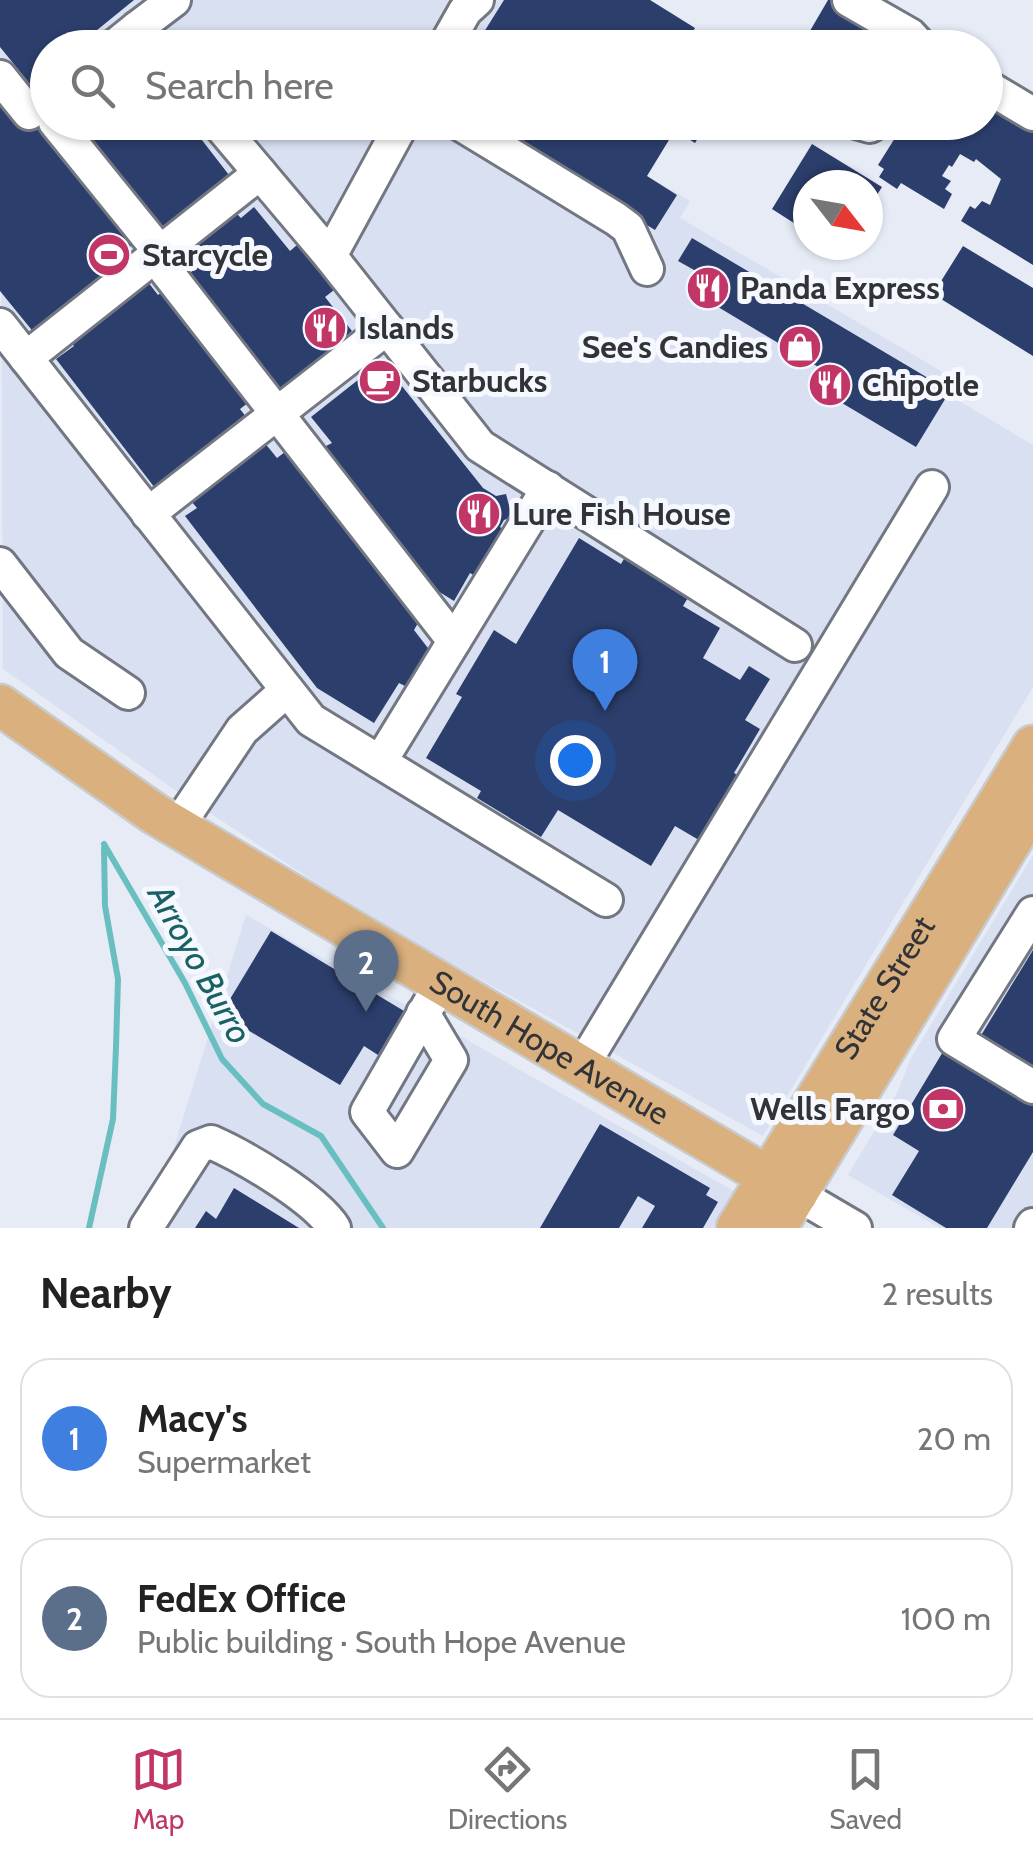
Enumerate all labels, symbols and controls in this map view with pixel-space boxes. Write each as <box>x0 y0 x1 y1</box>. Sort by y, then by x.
search box <box>30 30 1003 140</box>
icon: search <box>65 58 120 113</box>
text: Search here <box>145 62 334 109</box>
north arrow <box>793 170 883 260</box>
sports icon: Starcycle <box>86 232 132 278</box>
place label: Starcycle <box>142 235 268 274</box>
restaurant icon: Panda Express <box>685 265 731 311</box>
place label: Panda Express <box>740 268 940 307</box>
restaurant icon: Islands <box>302 305 348 351</box>
place label: Islands <box>358 308 454 347</box>
shop icon: See's Candies <box>777 324 823 370</box>
place label: See's Candies <box>582 327 768 366</box>
cafe icon: Starbucks <box>357 358 403 404</box>
place label: Starbucks <box>412 361 547 400</box>
restaurant icon: Chipotle <box>807 362 853 408</box>
place label: Chipotle <box>862 365 979 404</box>
restaurant icon: Lure Fish House <box>456 491 502 537</box>
place label: Lure Fish House <box>512 494 731 533</box>
pin: 1 <box>572 628 638 711</box>
your location <box>550 735 601 786</box>
water label: Arroyo Burro <box>138 875 262 1051</box>
street label: State Street <box>826 909 943 1066</box>
pin: 2 <box>334 930 398 1012</box>
street label: South Hope Avenue <box>423 961 676 1133</box>
bank icon: Wells Fargo <box>920 1086 966 1132</box>
place label: Wells Fargo <box>750 1089 910 1128</box>
text: Nearby <box>40 1267 172 1319</box>
text: 2 results <box>882 1274 993 1313</box>
text: Macy's <box>137 1395 248 1442</box>
text: 1 <box>69 1419 80 1458</box>
text: 20 m <box>917 1419 991 1458</box>
text: Supermarket <box>137 1442 311 1481</box>
text: FedEx Office <box>137 1575 346 1622</box>
text: 2 <box>66 1599 83 1638</box>
text: 100 m <box>901 1599 991 1638</box>
text: Public building · South Hope Avenue <box>137 1622 626 1661</box>
tab: Map <box>131 1742 186 1836</box>
tab: Directions <box>448 1742 567 1836</box>
tab: Saved <box>829 1742 902 1836</box>

